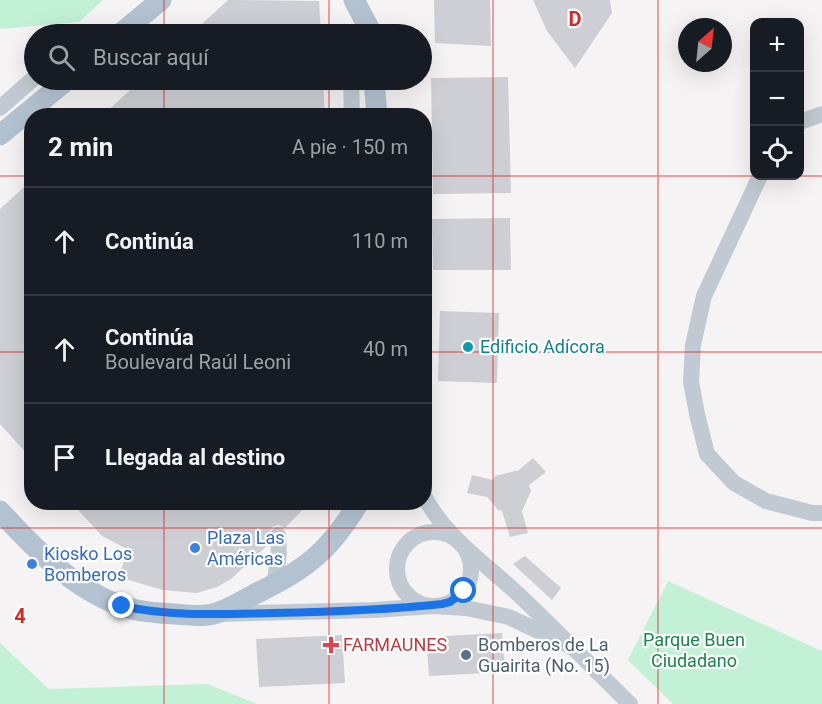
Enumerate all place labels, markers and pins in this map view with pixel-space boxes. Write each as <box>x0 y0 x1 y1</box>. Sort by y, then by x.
place label: Edificio Adícora <box>480 336 605 357</box>
marker: Edificio Adícora <box>461 340 475 354</box>
place label: Plaza Las Américas <box>207 527 284 569</box>
marker: Plaza Las Américas <box>188 541 202 555</box>
place label: Kiosko Los Bomberos <box>44 543 132 585</box>
marker: Kiosko Los Bomberos <box>25 557 39 571</box>
place label: FARMAUNES <box>343 634 447 655</box>
place label: Bomberos de La Guairita (No. 15) <box>478 634 610 677</box>
marker: FARMAUNES <box>324 638 338 652</box>
marker: Bomberos de La Guairita (No. 15) <box>459 648 473 662</box>

